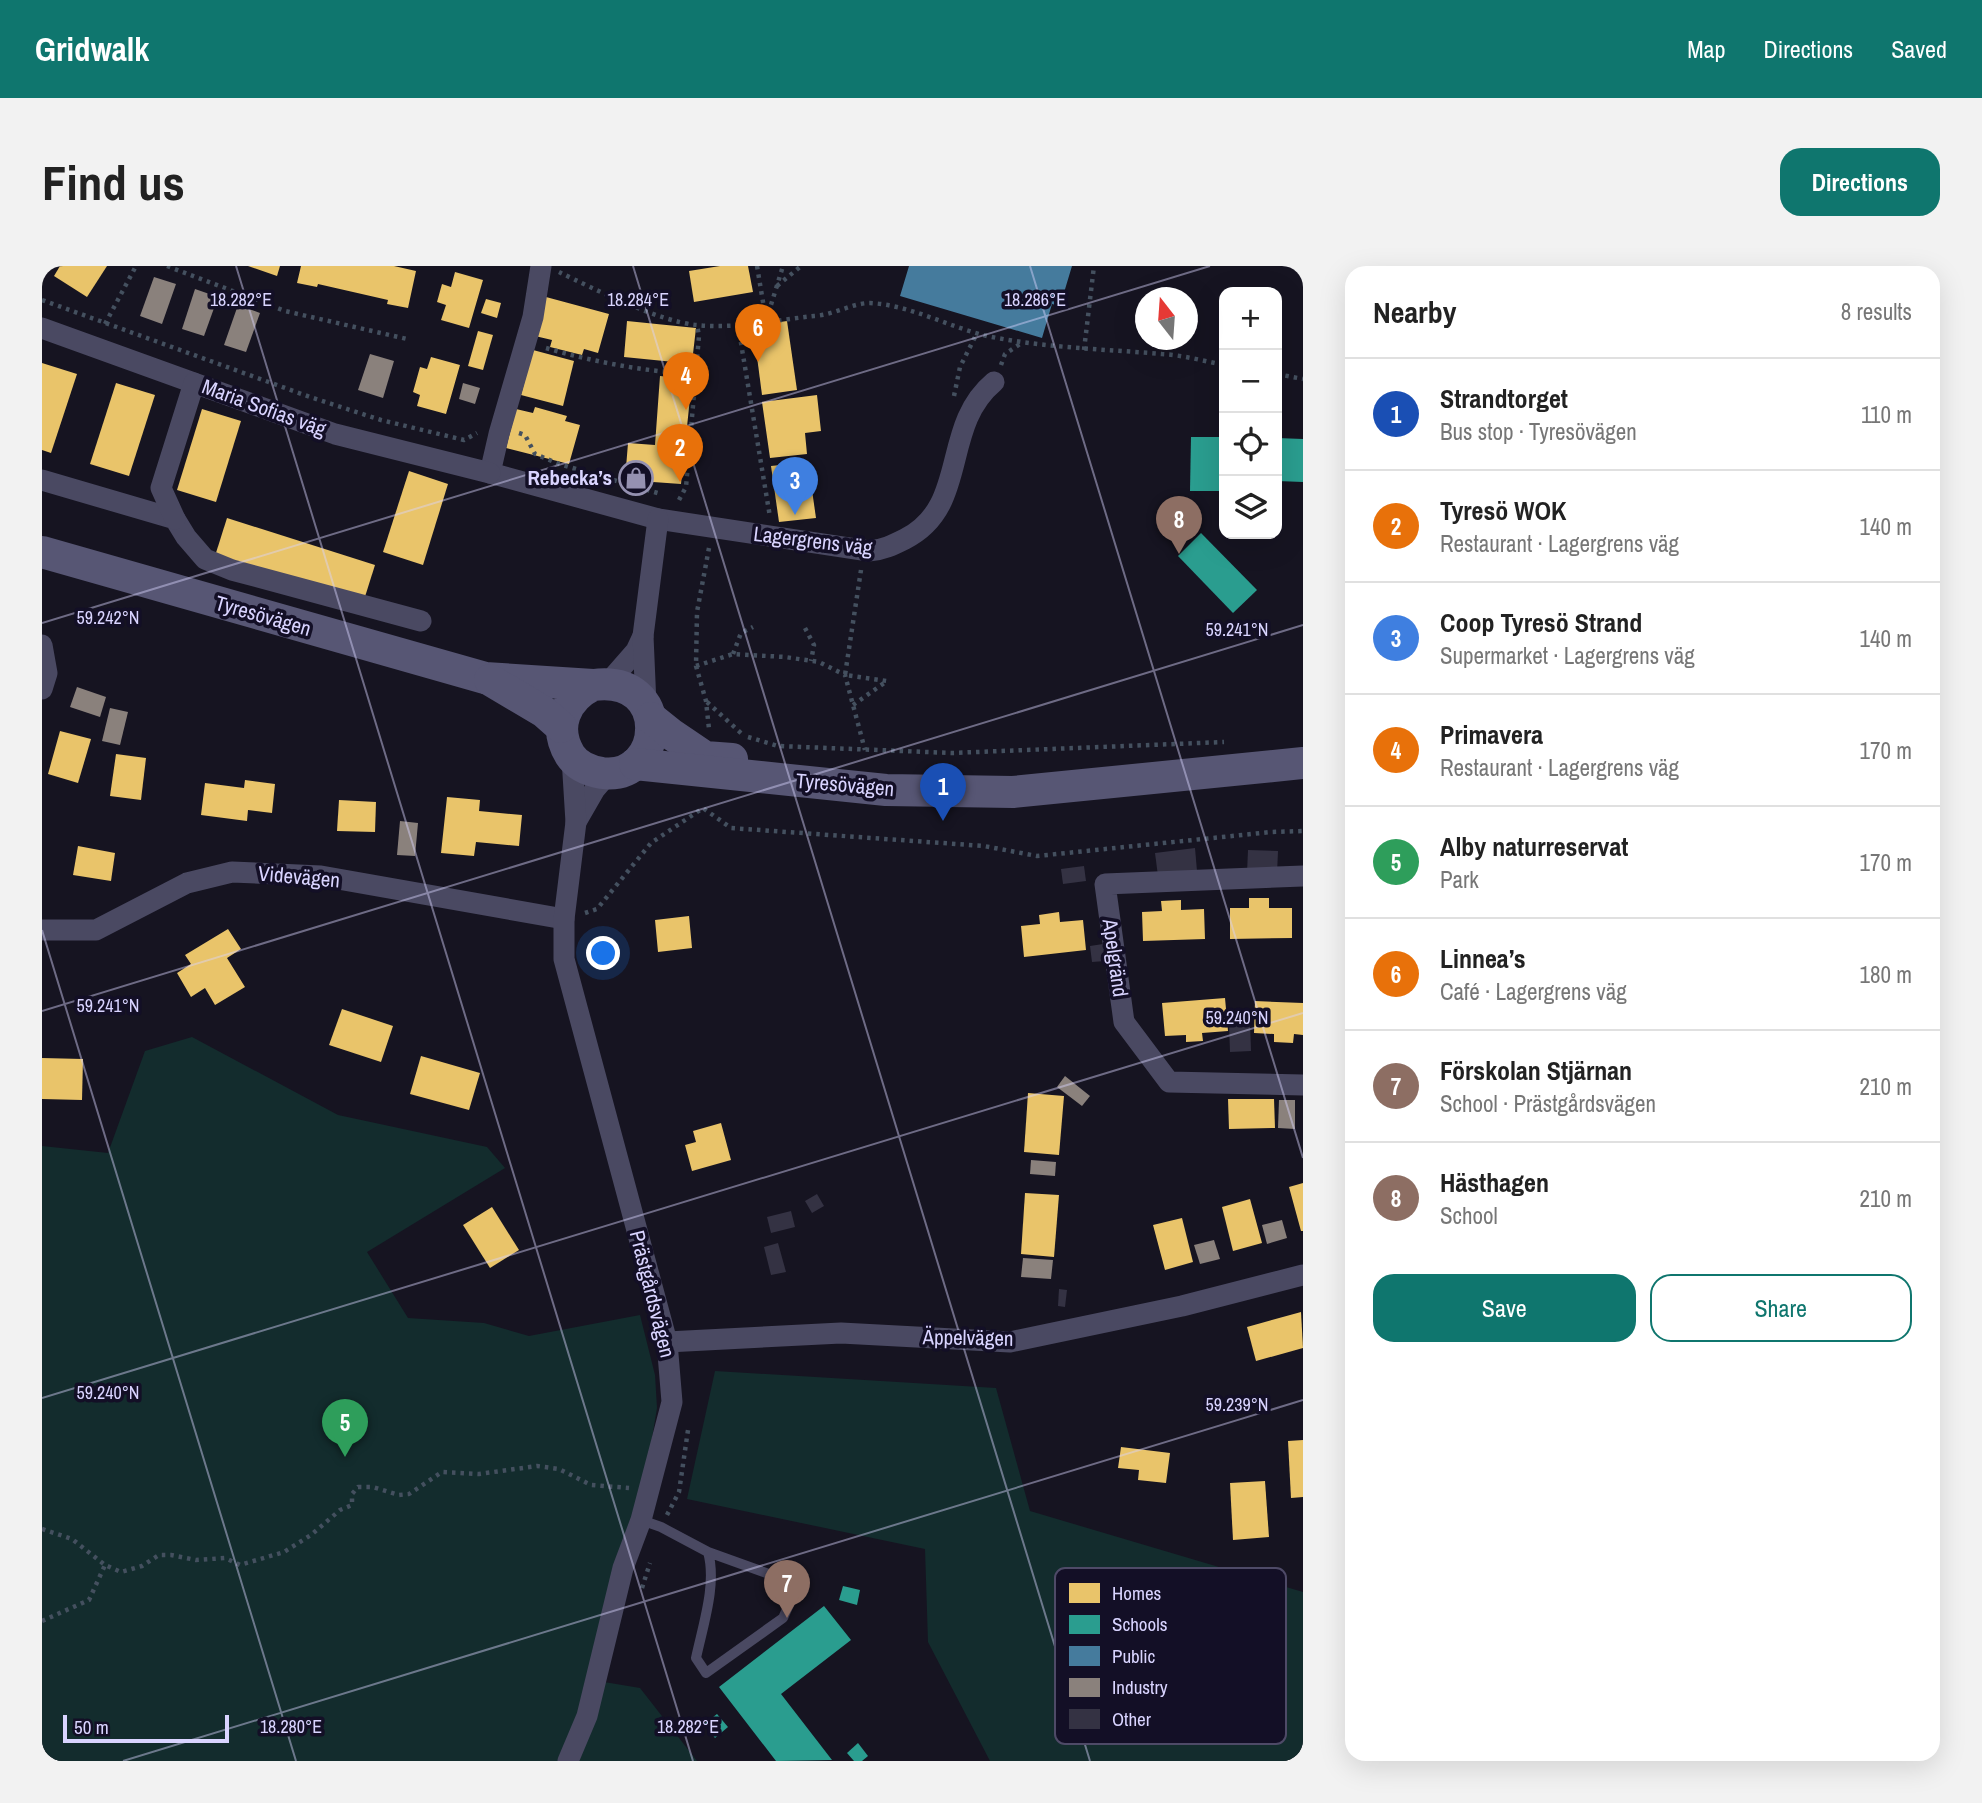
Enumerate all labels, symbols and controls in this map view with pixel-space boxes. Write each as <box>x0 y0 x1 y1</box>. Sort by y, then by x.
text: Gridwalk <box>35 27 149 71</box>
text: Map <box>1687 33 1725 65</box>
text: Directions <box>1763 33 1853 65</box>
text: Saved <box>1891 33 1947 65</box>
button: Directions <box>1780 148 1940 216</box>
text: Find us <box>42 149 185 215</box>
text: 18.282°E <box>210 287 272 312</box>
text: 18.284°E <box>607 287 669 312</box>
text: 18.286°E <box>1004 287 1066 312</box>
north arrow <box>1135 287 1198 350</box>
map controls <box>1219 287 1282 539</box>
button: + <box>1219 287 1282 350</box>
text: Nearby <box>1373 292 1456 332</box>
text: 8 results <box>1841 296 1912 327</box>
pin: 6 <box>735 304 781 362</box>
button: − <box>1219 350 1282 413</box>
pin: 4 <box>663 352 709 410</box>
street label: Maria Sofias väg <box>198 372 331 444</box>
text: Strandtorget <box>1440 381 1568 416</box>
text: 1 <box>1391 399 1401 430</box>
text: 110 m <box>1861 399 1912 430</box>
button: locate <box>1219 413 1282 476</box>
text: Bus stop · Tyresövägen <box>1440 416 1637 447</box>
pin: 2 <box>657 424 703 482</box>
pin: 3 <box>772 457 818 515</box>
shop icon: Rebecka’s <box>617 459 655 497</box>
place label: Rebecka’s <box>527 463 612 492</box>
button: layers <box>1219 476 1282 539</box>
text: Tyresö WOK <box>1440 493 1566 528</box>
pin: 8 <box>1156 496 1202 554</box>
text: 2 <box>1391 511 1401 542</box>
text: 140 m <box>1860 511 1912 542</box>
street label: Lagergrens väg <box>752 519 875 562</box>
text: Restaurant · Lagergrens väg <box>1440 528 1679 559</box>
street label: Tyresövägen <box>212 588 315 643</box>
text: 59.242°N <box>77 605 140 630</box>
text: Coop Tyresö Strand <box>1440 605 1642 640</box>
text: 59.241°N <box>1206 617 1269 642</box>
text: 3 <box>1391 623 1401 654</box>
text: 140 m <box>1860 623 1912 654</box>
text: Supermarket · Lagergrens väg <box>1440 640 1695 671</box>
text: Primavera <box>1440 717 1543 752</box>
text: 4 <box>1391 735 1401 766</box>
text: 170 m <box>1860 735 1912 766</box>
text: Restaurant · Lagergrens väg <box>1440 752 1679 783</box>
pin: 1 <box>920 763 966 821</box>
street label: Tyresövägen <box>795 766 895 803</box>
text: Alby naturreservat <box>1440 829 1628 864</box>
text: 5 <box>1391 847 1401 878</box>
text: 170 m <box>1860 847 1912 878</box>
street label: Videvägen <box>257 858 341 895</box>
text: Park <box>1440 864 1479 895</box>
street label: Apelgränd <box>1096 916 1135 999</box>
your location <box>586 936 620 970</box>
text: Linnea’s <box>1440 941 1526 976</box>
text: 6 <box>1391 959 1401 990</box>
text: 180 m <box>1860 959 1912 990</box>
text: Café · Lagergrens väg <box>1440 976 1627 1007</box>
text: 59.241°N <box>77 993 140 1018</box>
text: 59.240°N <box>1206 1005 1269 1030</box>
text: Förskolan Stjärnan <box>1440 1053 1632 1088</box>
text: 7 <box>1391 1071 1401 1102</box>
text: 210 m <box>1860 1071 1912 1102</box>
text: School · Prästgårdsvägen <box>1440 1088 1656 1119</box>
text: Hästhagen <box>1440 1165 1549 1200</box>
text: 8 <box>1391 1183 1401 1214</box>
text: 210 m <box>1860 1183 1912 1214</box>
text: School <box>1440 1200 1498 1231</box>
street label: Prästgårdsvägen <box>623 1227 682 1361</box>
button: Save <box>1373 1274 1636 1342</box>
button: Share <box>1650 1274 1912 1342</box>
street label: Äppelvägen <box>921 1322 1014 1353</box>
text: 59.240°N <box>77 1380 140 1405</box>
text: 59.239°N <box>1206 1392 1269 1417</box>
pin: 5 <box>322 1399 368 1457</box>
pin: 7 <box>764 1560 810 1618</box>
legend <box>1055 1568 1286 1744</box>
text: Homes <box>1112 1580 1162 1606</box>
text: Schools <box>1112 1611 1168 1637</box>
text: Public <box>1112 1643 1156 1669</box>
text: Industry <box>1112 1674 1168 1700</box>
text: Other <box>1112 1706 1152 1732</box>
scale bar <box>63 1712 229 1744</box>
text: 50 m <box>74 1714 109 1740</box>
text: 18.280°E <box>260 1714 322 1739</box>
text: 18.282°E <box>657 1714 719 1739</box>

